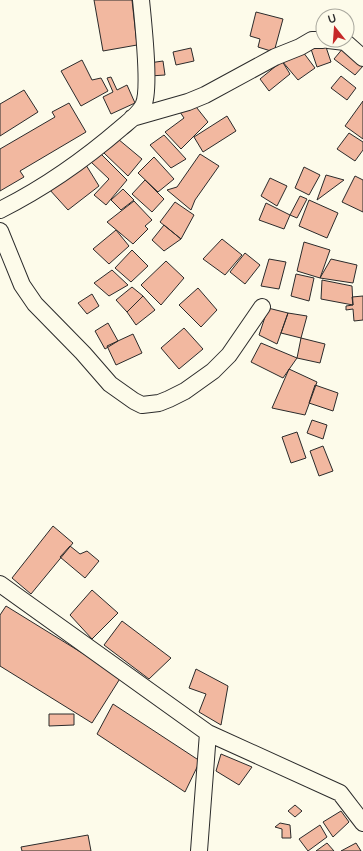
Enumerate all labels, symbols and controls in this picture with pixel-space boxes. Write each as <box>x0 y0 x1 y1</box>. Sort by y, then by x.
north arrow <box>315 8 355 48</box>
text: U <box>326 11 338 27</box>

